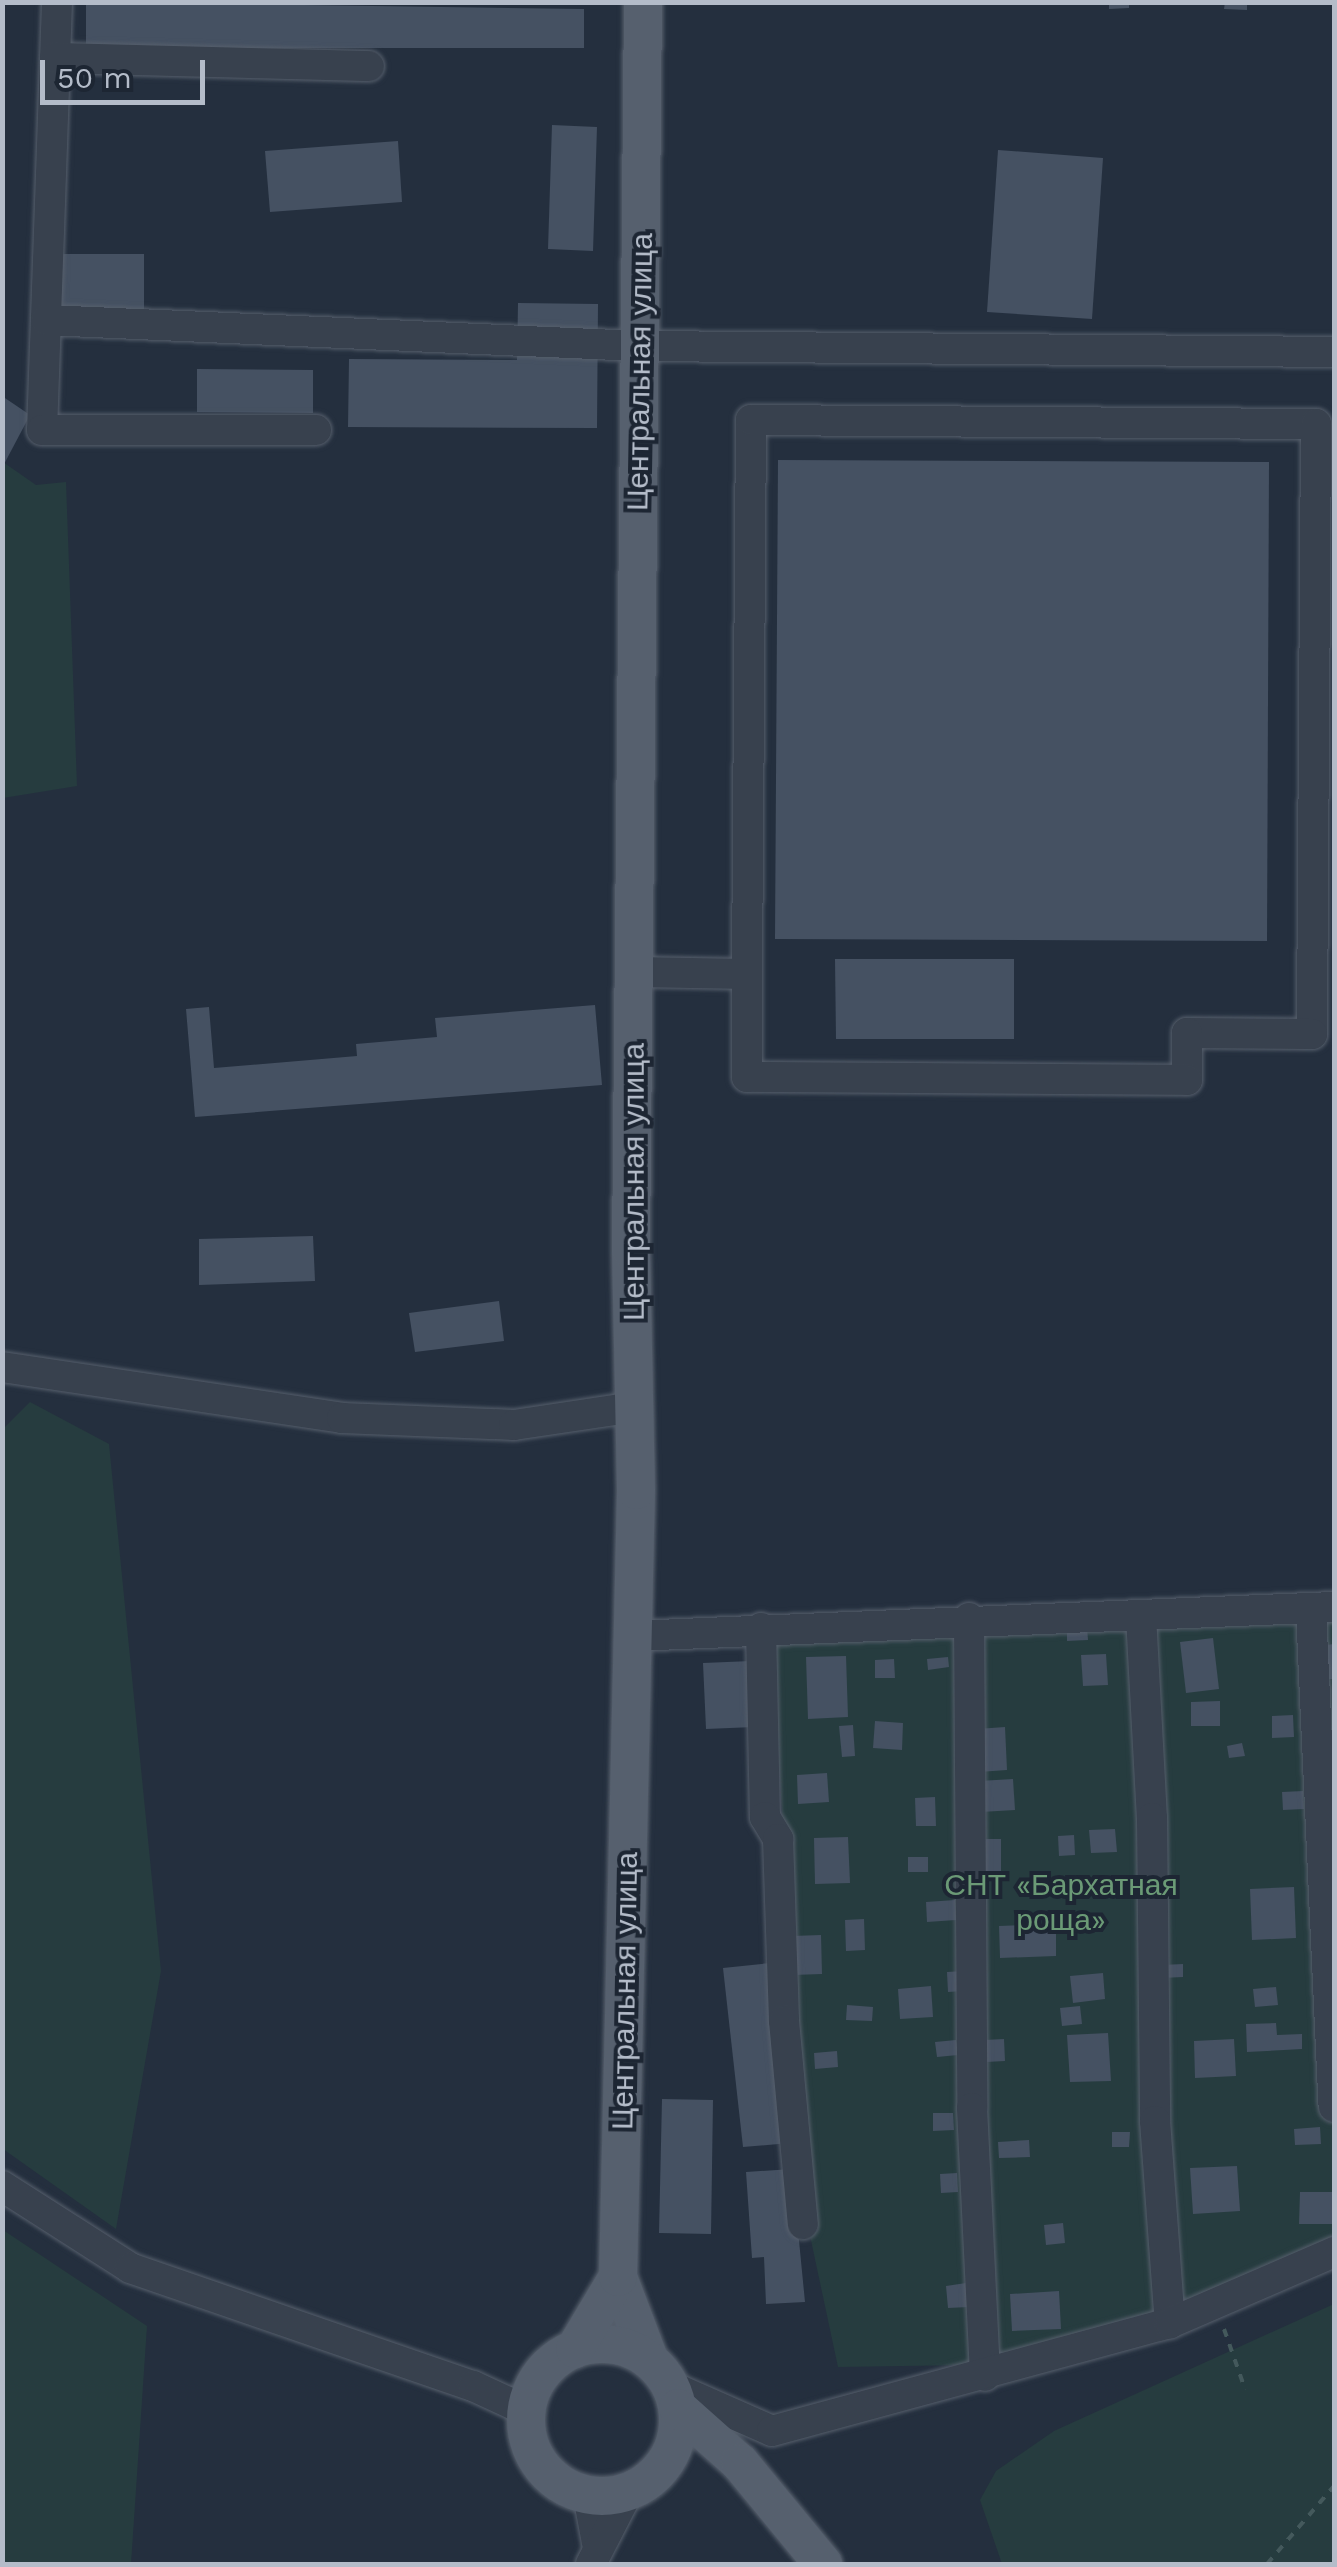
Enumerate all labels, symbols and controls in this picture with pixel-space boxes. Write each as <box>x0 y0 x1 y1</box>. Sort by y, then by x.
scale bar <box>45 40 210 102</box>
text: 50 m <box>57 60 132 95</box>
street label: Центральная улица <box>620 233 660 511</box>
street label: Центральная улица <box>616 1043 652 1321</box>
street label: Центральная улица <box>605 1852 645 2130</box>
park label: СНТ «Бархатная роща» <box>944 1867 1178 1938</box>

